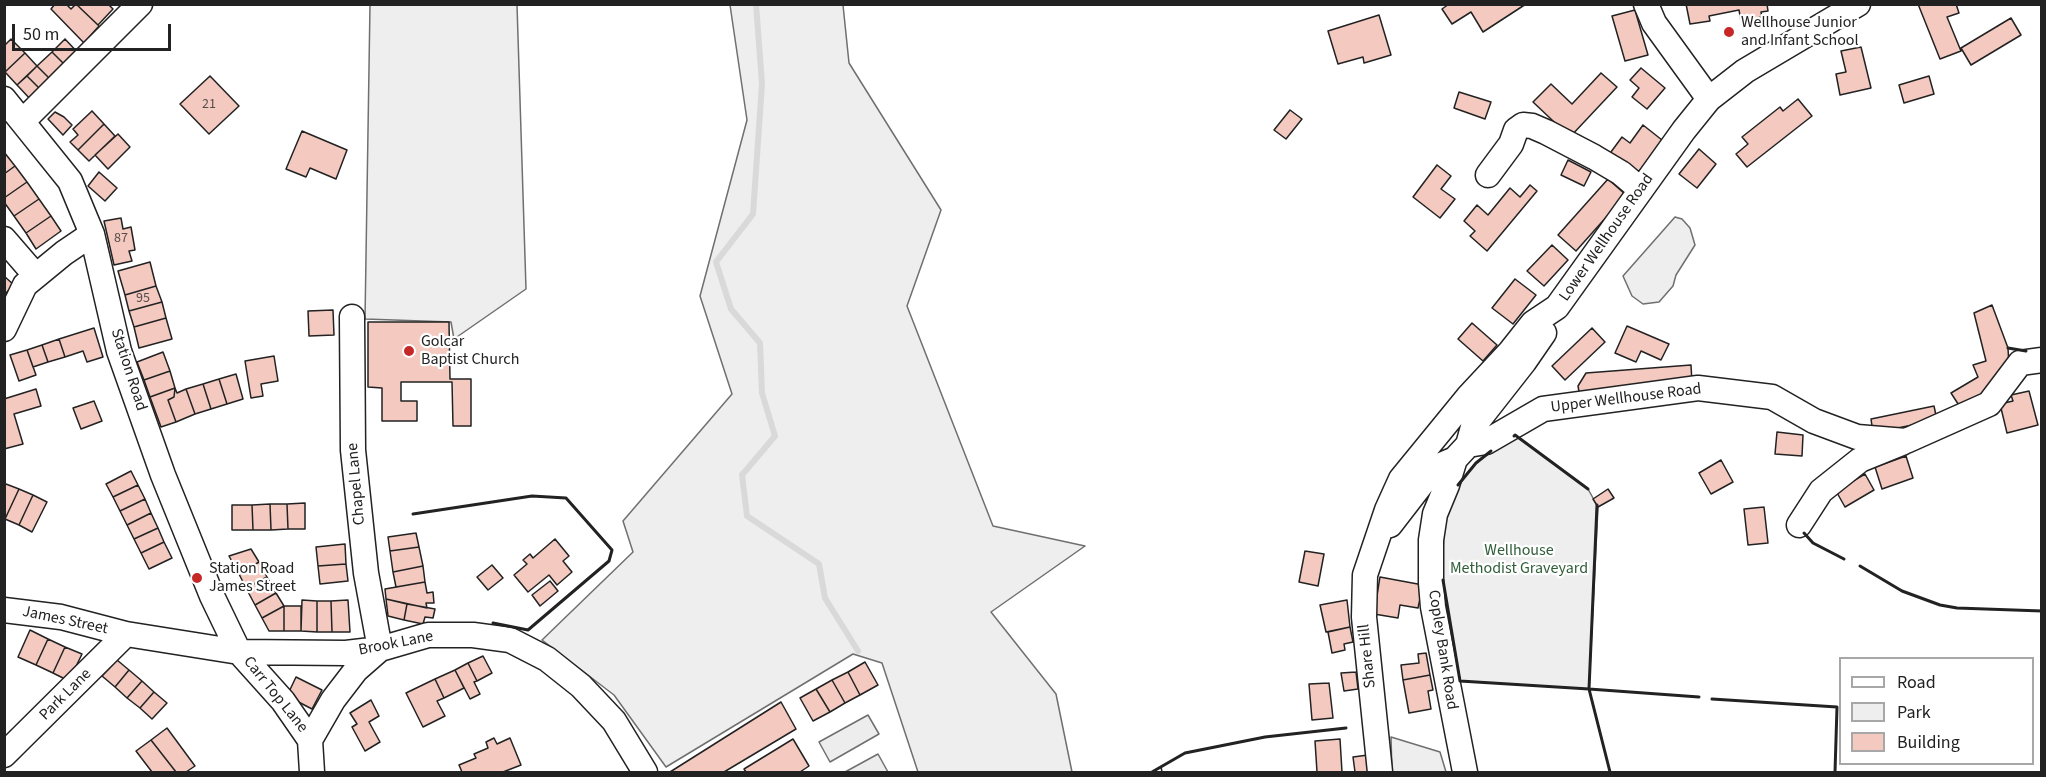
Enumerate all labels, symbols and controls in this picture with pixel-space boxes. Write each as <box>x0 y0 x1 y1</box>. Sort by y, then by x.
scale bar <box>15 12 174 50</box>
place label: Wellhouse Junior and Infant School <box>1741 13 1859 51</box>
text: 50 m <box>23 22 59 47</box>
marker: Wellhouse Junior and Infant School <box>1722 25 1736 39</box>
house number: 21 <box>202 97 216 113</box>
street label: Lower Wellhouse Road <box>1556 171 1658 305</box>
house number: 87 <box>114 231 128 247</box>
house number: 95 <box>136 291 150 307</box>
street label: Station Road <box>106 326 150 414</box>
place label: Golcar Baptist Church <box>421 332 519 370</box>
marker: Golcar Baptist Church <box>402 344 416 358</box>
street label: Upper Wellhouse Road <box>1550 380 1702 418</box>
street label: Chapel Lane <box>344 442 370 526</box>
park label: Wellhouse Methodist Graveyard <box>1450 541 1588 579</box>
place label: Station Road James Street <box>209 559 296 597</box>
marker: Station Road James Street <box>190 571 204 585</box>
street label: Copley Bank Road <box>1423 589 1461 711</box>
street label: James Street <box>20 603 110 639</box>
street label: Share Hill <box>1355 623 1381 689</box>
street label: Brook Lane <box>357 627 435 661</box>
street label: Carr Top Lane <box>238 653 312 737</box>
legend <box>1839 657 2034 765</box>
street label: Park Lane <box>36 665 96 725</box>
text: Road <box>1897 670 1936 695</box>
text: Park <box>1897 700 1931 725</box>
text: Building <box>1897 730 1960 755</box>

